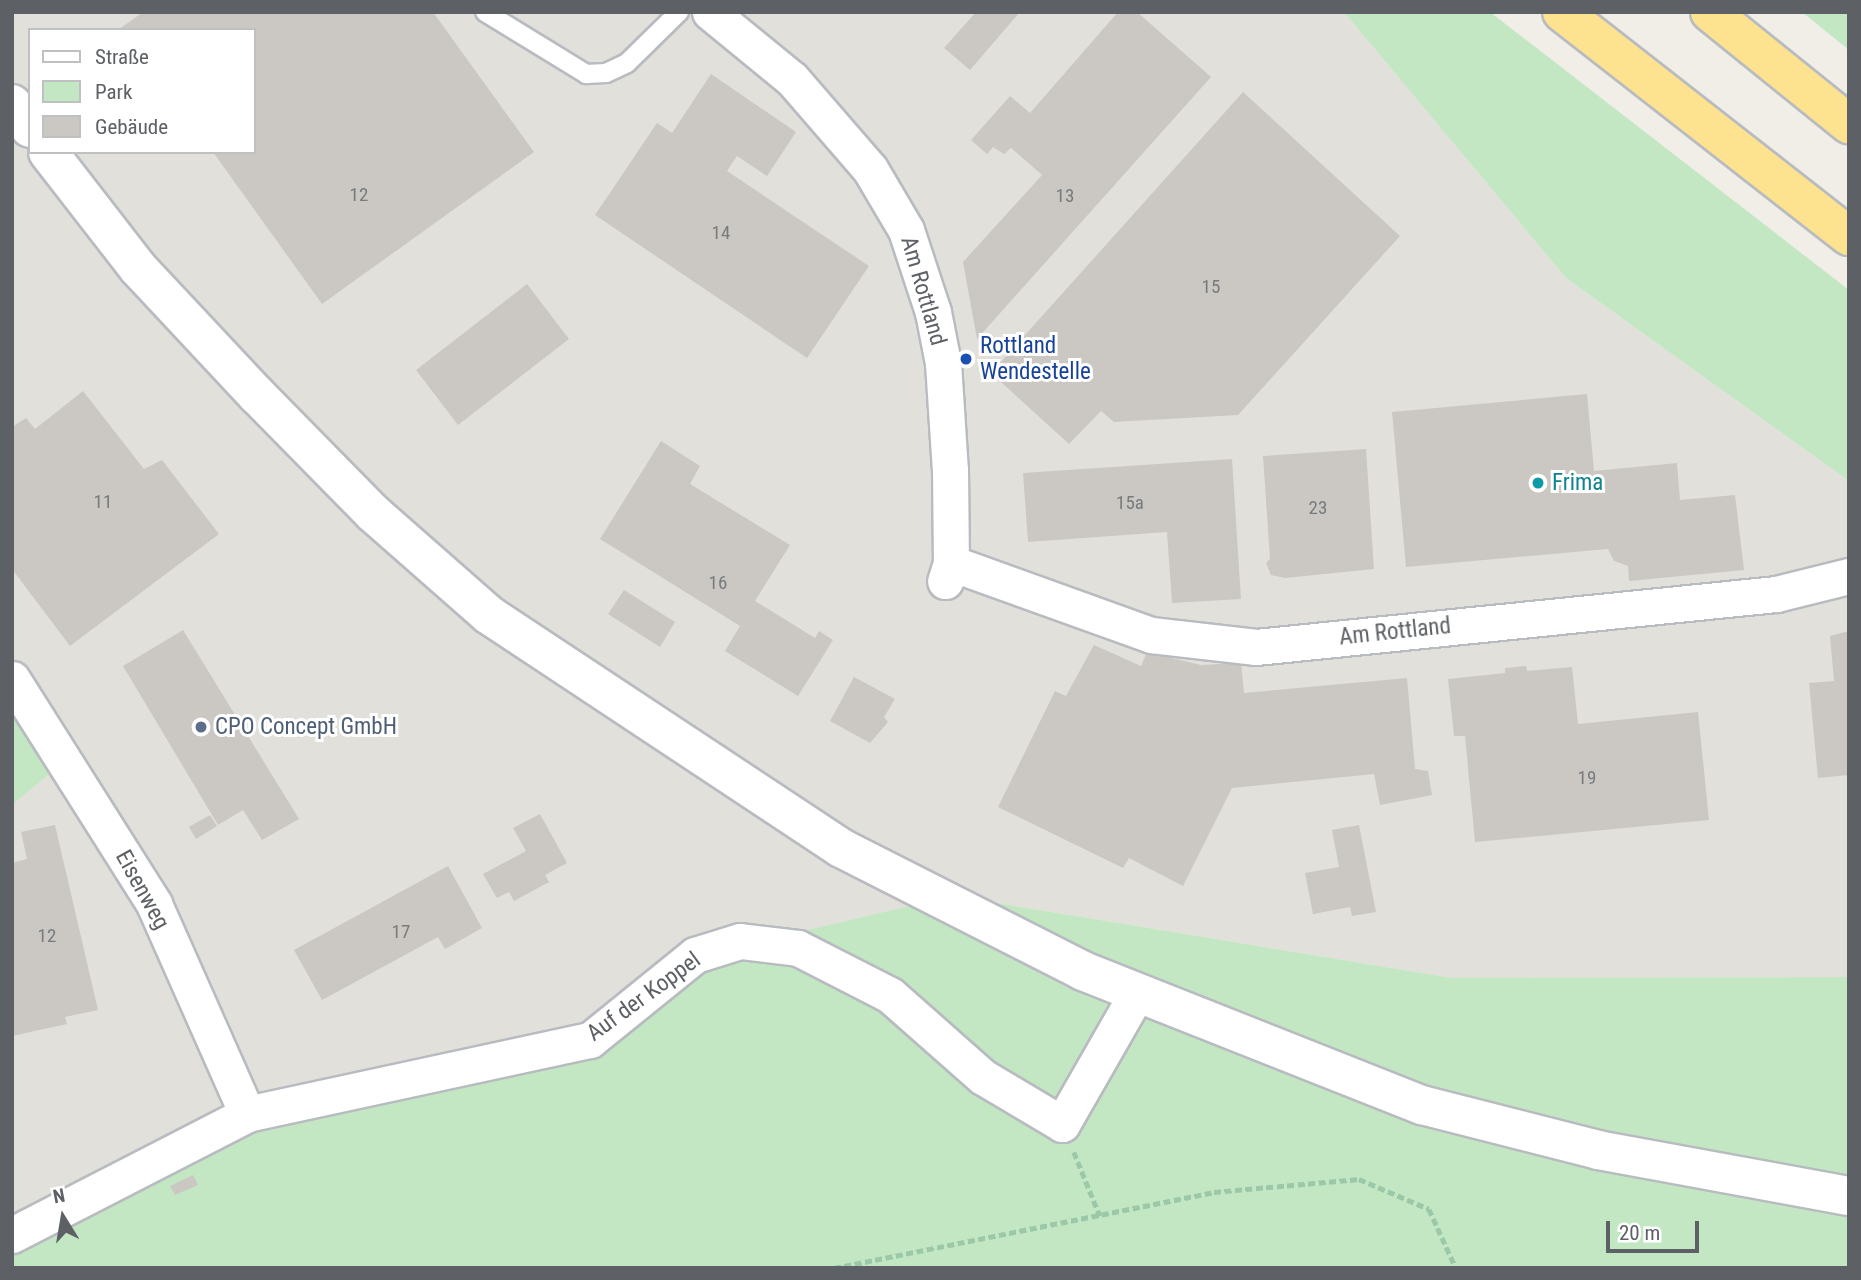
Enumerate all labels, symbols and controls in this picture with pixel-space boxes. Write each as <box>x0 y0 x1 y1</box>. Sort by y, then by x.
legend <box>28 28 256 154</box>
text: Straße <box>95 45 149 69</box>
text: Park <box>95 80 132 104</box>
text: Gebäude <box>95 115 168 139</box>
house number: 12 <box>350 184 368 206</box>
house number: 13 <box>1056 185 1074 207</box>
house number: 14 <box>712 222 730 244</box>
street label: Am Rottland <box>894 233 952 349</box>
house number: 15 <box>1202 276 1220 298</box>
place label: Rottland Wendestelle <box>980 332 1091 386</box>
marker: Rottland Wendestelle <box>958 351 974 367</box>
place label: Frima <box>1552 469 1603 497</box>
marker: Frima <box>1530 475 1546 491</box>
house number: 11 <box>94 491 112 513</box>
house number: 15a <box>1116 492 1144 514</box>
house number: 23 <box>1309 497 1327 519</box>
house number: 16 <box>709 572 727 594</box>
street label: Am Rottland <box>1338 612 1452 652</box>
place label: CPO Concept GmbH <box>215 713 397 741</box>
marker: CPO Concept GmbH <box>193 719 209 735</box>
house number: 19 <box>1578 767 1596 789</box>
street label: Eisenweg <box>109 846 175 934</box>
house number: 17 <box>392 921 410 943</box>
house number: 12 <box>38 925 56 947</box>
street label: Auf der Koppel <box>582 947 706 1047</box>
north arrow <box>28 1182 98 1252</box>
text: N <box>51 1183 67 1208</box>
scale bar <box>1609 1206 1702 1250</box>
text: 20 m <box>1619 1221 1660 1245</box>

